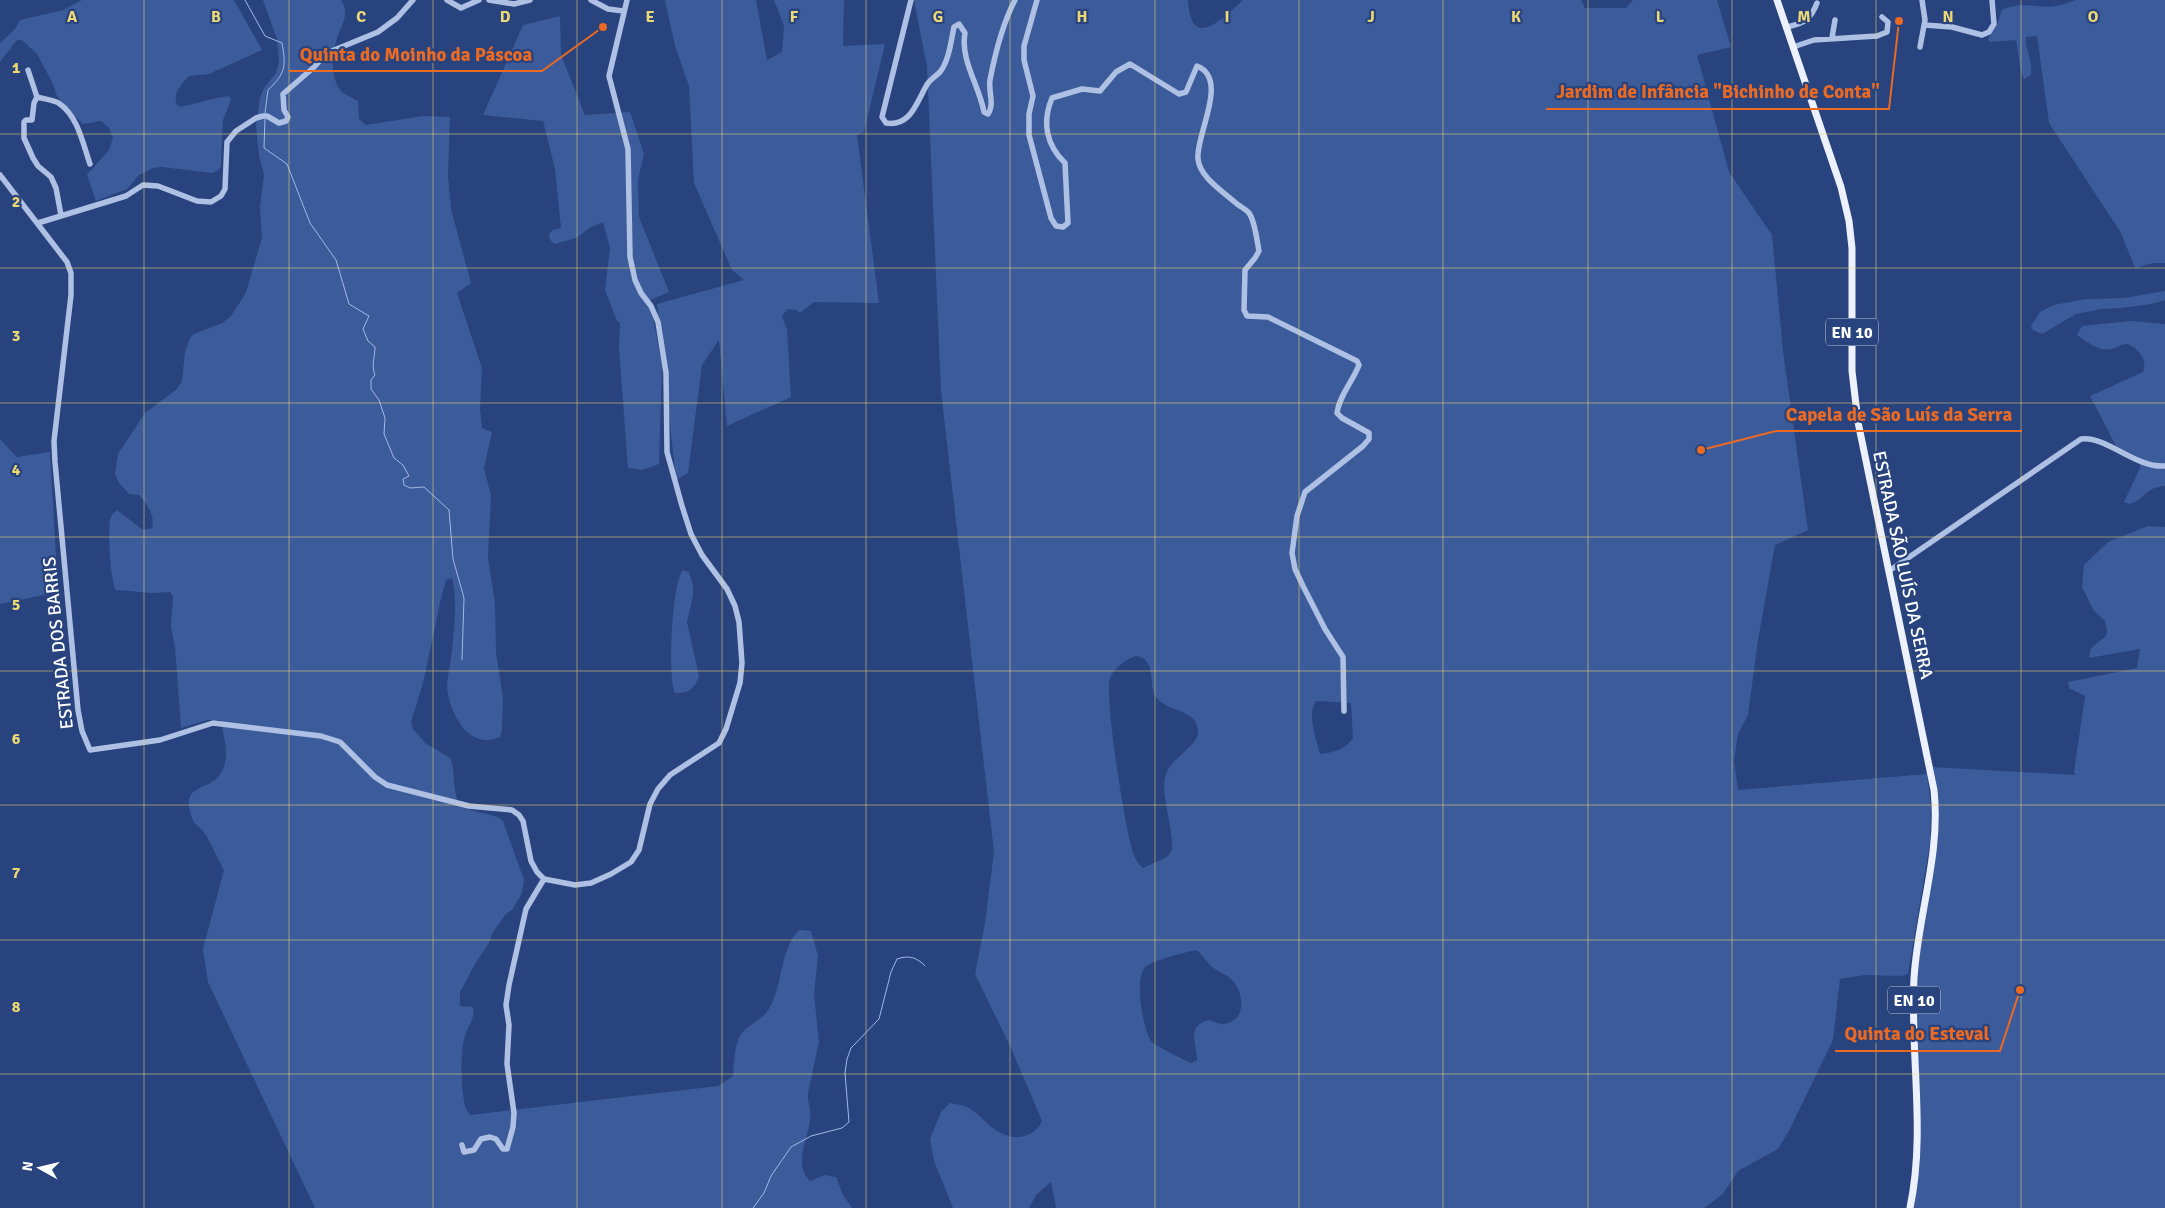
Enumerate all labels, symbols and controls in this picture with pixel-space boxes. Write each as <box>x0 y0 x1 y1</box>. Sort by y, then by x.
text: A <box>67 7 78 27</box>
text: B <box>211 7 221 27</box>
text: C <box>356 7 366 27</box>
text: D <box>500 7 511 27</box>
text: E <box>645 7 655 27</box>
text: F <box>790 7 799 27</box>
text: G <box>933 7 943 27</box>
text: H <box>1077 7 1087 27</box>
text: I <box>1224 7 1230 27</box>
text: J <box>1367 7 1375 27</box>
text: K <box>1511 7 1521 27</box>
text: L <box>1656 7 1665 27</box>
text: M <box>1797 7 1811 27</box>
text: N <box>1942 7 1954 27</box>
text: O <box>2088 7 2099 27</box>
callout: Quinta do Moinho da Páscoa <box>289 37 542 71</box>
text: Quinta do Moinho da Páscoa <box>300 43 532 67</box>
text: 1 <box>12 58 21 78</box>
callout: Jardim de Infância "Bichinho de Conta" <box>1546 75 1889 109</box>
text: Jardim de Infância "Bichinho de Conta" <box>1556 80 1880 104</box>
text: 2 <box>12 192 20 212</box>
road number: EN 10 <box>1826 318 1878 346</box>
text: 3 <box>12 326 20 346</box>
callout: Capela de São Luís da Serra <box>1776 397 2022 431</box>
text: Capela de São Luís da Serra <box>1786 403 2012 427</box>
street label: ESTRADA SÃO LUÍS DA SERRA <box>1868 449 1938 681</box>
text: 4 <box>12 460 21 480</box>
street label: ESTRADA DOS BARRIS <box>38 556 78 730</box>
text: 5 <box>12 595 20 615</box>
text: 6 <box>12 729 21 749</box>
text: 7 <box>12 863 21 883</box>
road number: EN 10 <box>1888 986 1940 1014</box>
text: 8 <box>12 997 21 1017</box>
callout: Quinta do Esteval <box>1835 1017 2000 1051</box>
text: Quinta do Esteval <box>1845 1022 1989 1046</box>
north arrow <box>15 1143 65 1193</box>
text: N <box>19 1160 37 1172</box>

